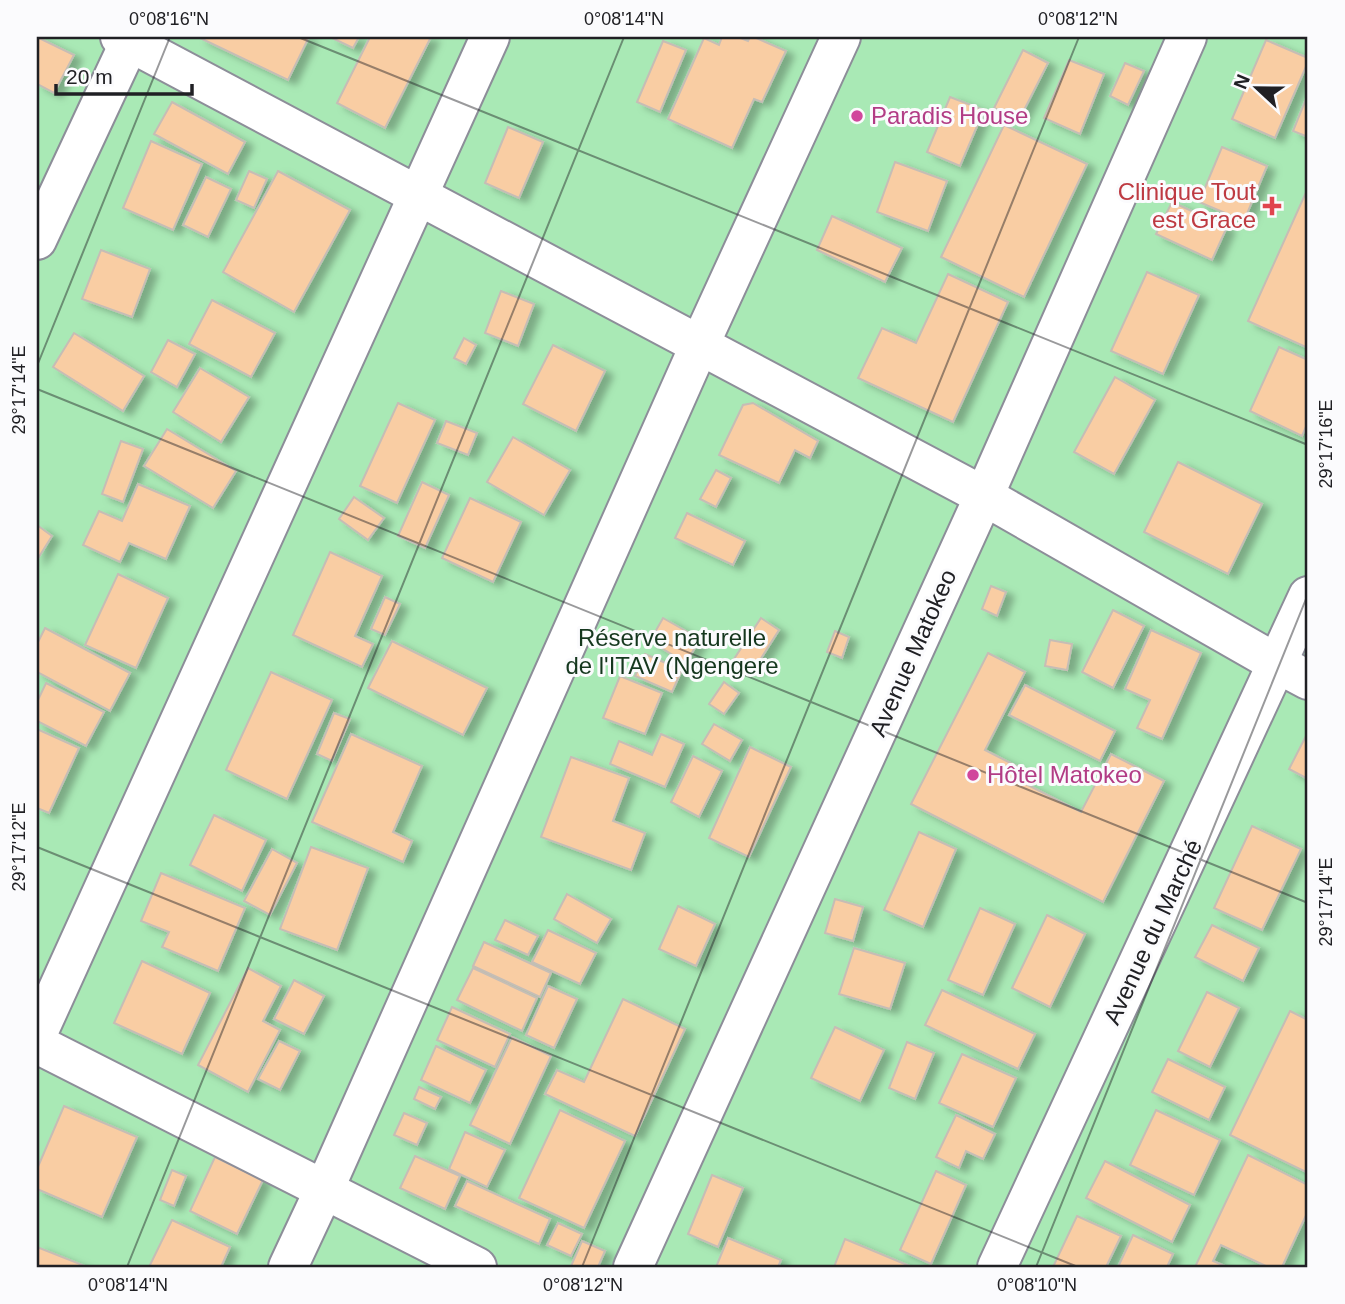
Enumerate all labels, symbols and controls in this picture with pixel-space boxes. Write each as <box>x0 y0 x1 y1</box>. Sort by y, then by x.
text: 0°08'16"N <box>129 9 209 29</box>
text: 0°08'14"N <box>584 9 664 29</box>
text: 0°08'12"N <box>1038 9 1118 29</box>
scale bar <box>56 52 192 96</box>
north arrow <box>1222 52 1292 122</box>
text: 20 m <box>66 65 113 88</box>
text: N <box>1229 72 1254 92</box>
place label: Paradis House <box>871 102 1028 129</box>
marker: Paradis House <box>849 108 865 124</box>
place label: Clinique Tout est Grace <box>1118 178 1256 233</box>
marker: Clinique Tout est Grace <box>1262 196 1282 216</box>
text: 29°17'14"E <box>9 345 29 435</box>
text: 29°17'16"E <box>1316 399 1336 489</box>
street label: Avenue Matokeo <box>864 565 961 740</box>
park label: Réserve naturelle de l'ITAV (Ngengere <box>565 624 779 679</box>
place label: Hôtel Matokeo <box>987 761 1142 788</box>
marker: Hôtel Matokeo <box>965 767 981 783</box>
text: 29°17'12"E <box>9 802 29 892</box>
street label: Avenue du Marché <box>1098 835 1207 1029</box>
text: 29°17'14"E <box>1316 857 1336 947</box>
text: 0°08'14"N <box>88 1275 168 1295</box>
text: 0°08'12"N <box>543 1275 623 1295</box>
text: 0°08'10"N <box>997 1275 1077 1295</box>

